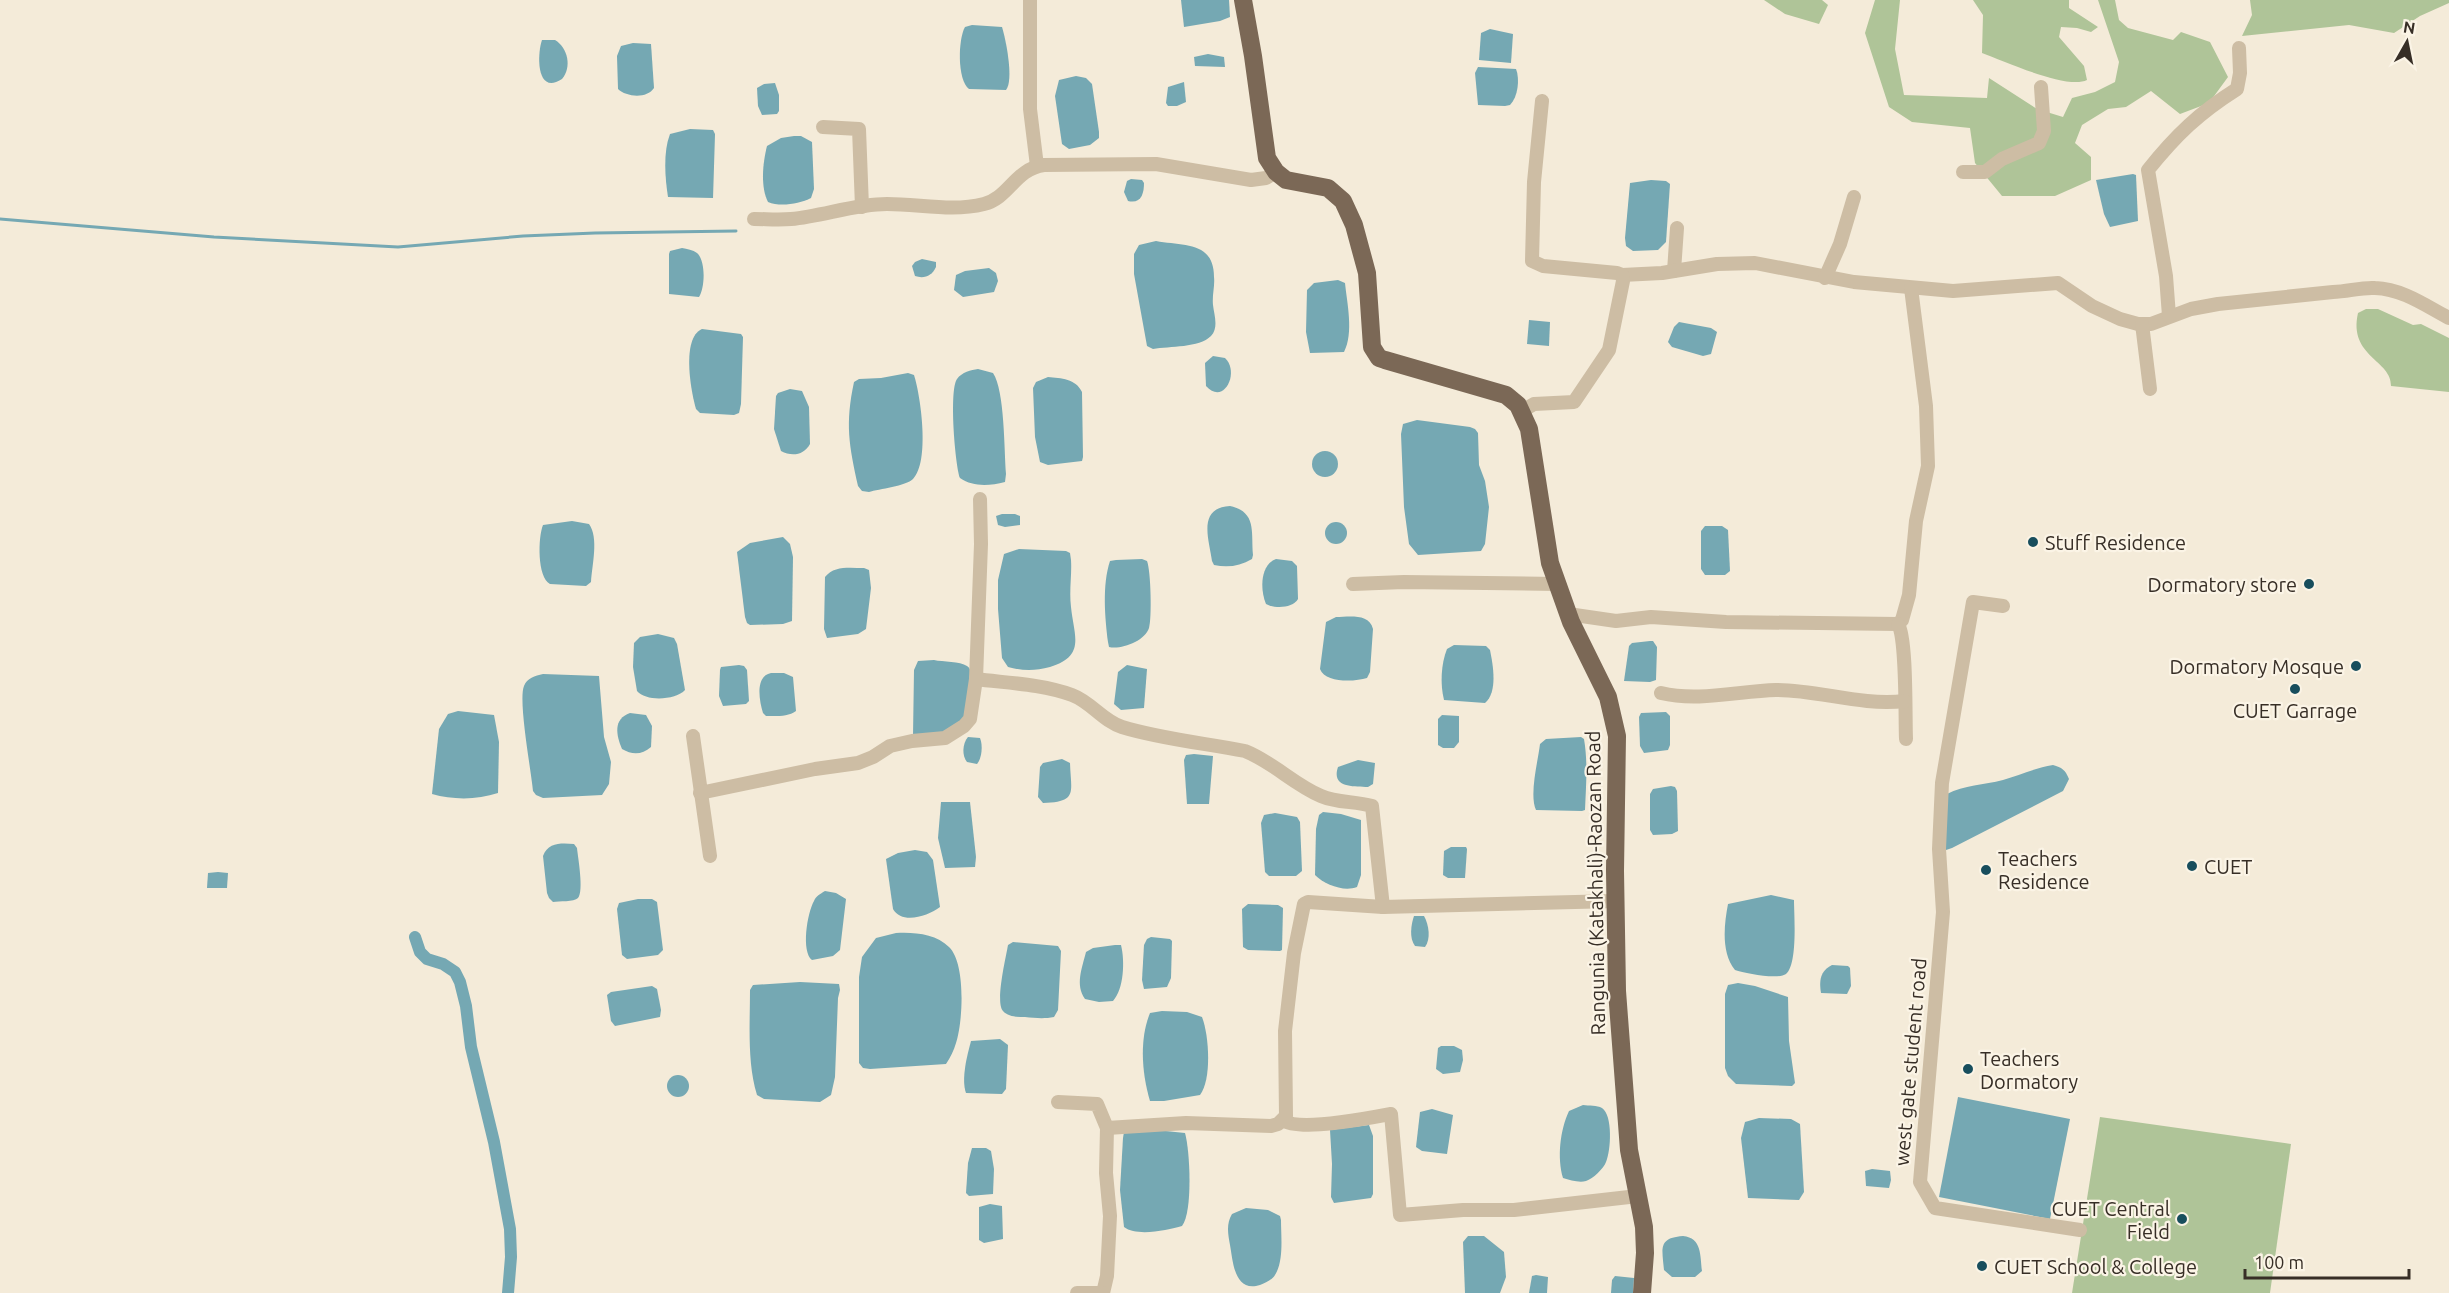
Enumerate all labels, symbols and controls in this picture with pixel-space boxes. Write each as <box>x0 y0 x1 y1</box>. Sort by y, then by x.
north arrow <box>2377 12 2437 72</box>
text: N <box>2402 17 2417 37</box>
place label: Stuff Residence <box>2045 531 2186 554</box>
marker: Stuff Residence <box>2026 535 2040 549</box>
place label: Dormatory store <box>2148 573 2297 596</box>
marker: Dormatory store <box>2302 577 2316 591</box>
place label: Dormatory Mosque <box>2169 655 2344 678</box>
marker: Dormatory Mosque <box>2349 659 2363 673</box>
marker: CUET Garrage <box>2288 682 2302 696</box>
place label: CUET Garrage <box>2233 699 2357 722</box>
street label: Rangunia (Katakhali)-Raozan Road <box>1581 730 1609 1036</box>
place label: Teachers Residence <box>1998 847 2089 893</box>
place label: CUET <box>2204 855 2252 878</box>
marker: CUET <box>2185 859 2199 873</box>
marker: Teachers Residence <box>1979 863 1993 877</box>
street label: west gate student road <box>1889 957 1931 1167</box>
place label: Teachers Dormatory <box>1980 1047 2078 1093</box>
marker: Teachers Dormatory <box>1961 1062 1975 1076</box>
place label: CUET Central Field <box>2052 1197 2170 1243</box>
marker: CUET Central Field <box>2175 1212 2189 1226</box>
scale bar <box>2245 1242 2408 1280</box>
text: 100 m <box>2254 1252 2304 1272</box>
place label: CUET School & College <box>1994 1255 2197 1278</box>
marker: CUET School & College <box>1975 1259 1989 1273</box>

